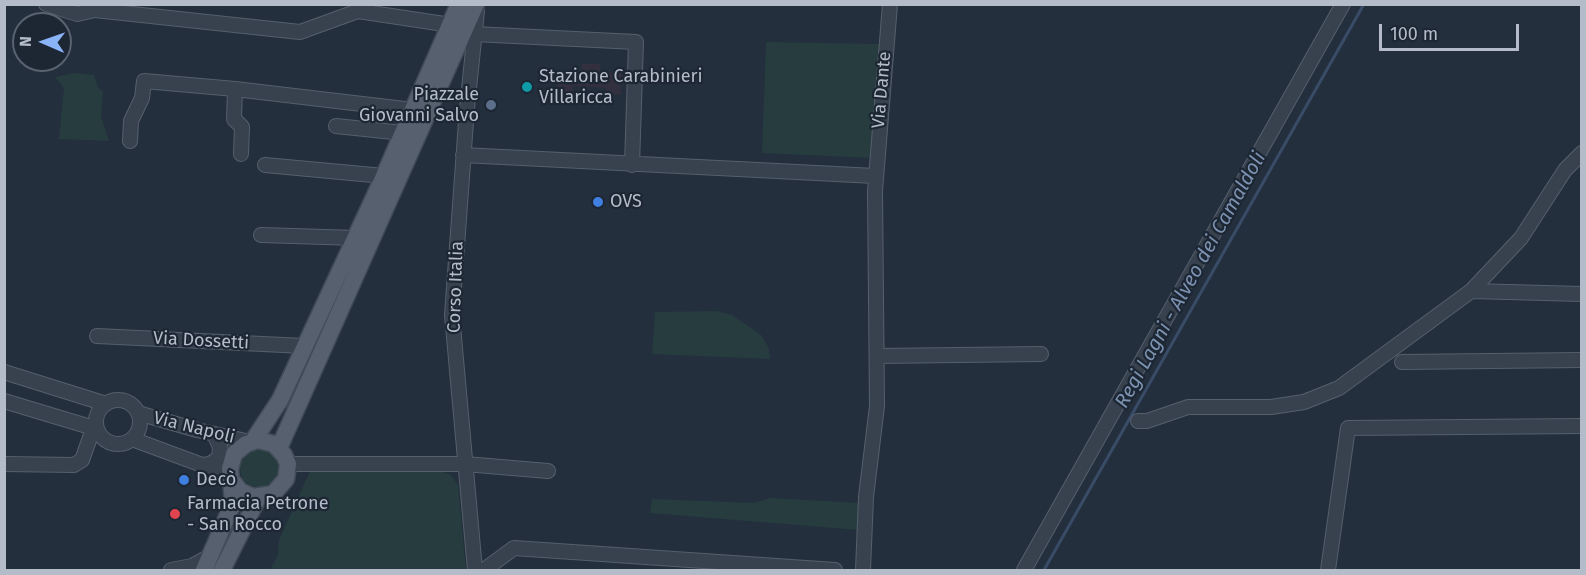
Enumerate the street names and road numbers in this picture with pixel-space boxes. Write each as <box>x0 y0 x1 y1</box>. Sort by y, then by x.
street label: Via Dante <box>868 50 896 130</box>
street label: Corso Italia <box>444 241 468 333</box>
street label: Via Dossetti <box>152 328 250 354</box>
street label: Via Napoli <box>151 407 237 449</box>

